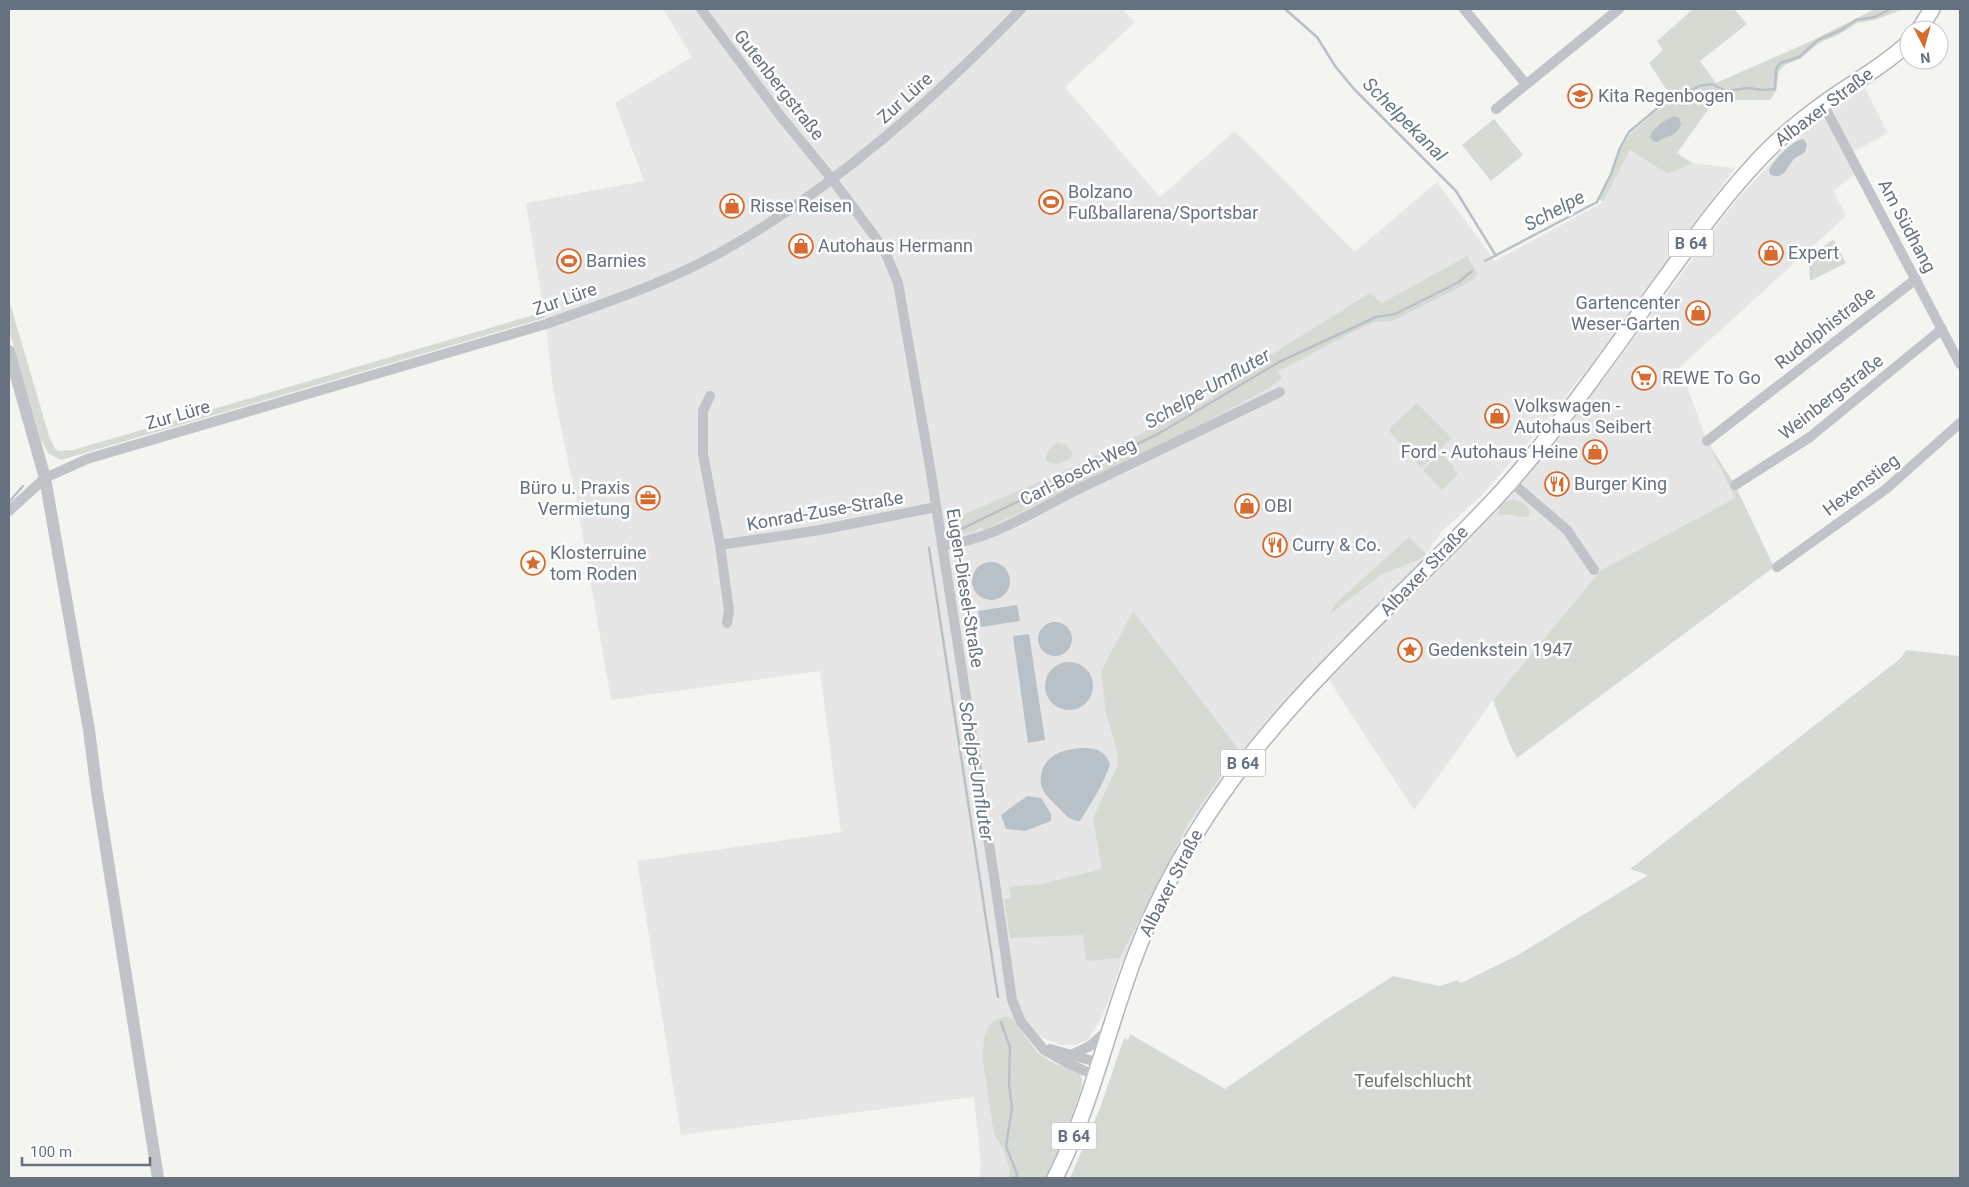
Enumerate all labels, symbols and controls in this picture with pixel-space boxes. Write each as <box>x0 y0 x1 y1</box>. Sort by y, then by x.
north arrow <box>1899 20 1949 70</box>
street label: Gutenbergstraße <box>730 25 829 144</box>
text: N <box>1920 49 1931 66</box>
street label: Albaxer Straße <box>1771 63 1877 150</box>
street label: Zur Lüre <box>873 68 936 127</box>
water label: Schelpekanal <box>1358 73 1452 166</box>
school or university icon: Kita Regenbogen <box>1567 83 1593 109</box>
place label: Kita Regenbogen <box>1598 85 1734 106</box>
street label: Am Südhang <box>1874 176 1941 276</box>
place label: Bolzano Fußballarena/Sportsbar <box>1068 181 1258 223</box>
water label: Schelpe <box>1520 185 1589 236</box>
sports icon: Bolzano Fußballarena/Sportsbar <box>1038 189 1064 215</box>
shop icon: Risse Reisen <box>719 193 745 219</box>
place label: Risse Reisen <box>750 195 852 216</box>
road number: B 64 <box>1668 230 1714 256</box>
shop icon: Autohaus Hermann <box>788 233 814 259</box>
place label: Autohaus Hermann <box>818 235 973 256</box>
shop icon: Expert <box>1758 240 1784 266</box>
place label: Expert <box>1788 242 1839 263</box>
sports icon: Barnies <box>556 248 582 274</box>
place label: Barnies <box>586 250 646 271</box>
street label: Zur Lüre <box>530 278 599 319</box>
street label: Rudolphistraße <box>1770 282 1879 373</box>
place label: Gartencenter Weser-Garten <box>1571 292 1680 334</box>
shop icon: Gartencenter Weser-Garten <box>1685 300 1711 326</box>
water label: Schelpe-Umfluter <box>1140 343 1275 434</box>
street label: Weinbergstraße <box>1774 349 1887 444</box>
supermarket icon: REWE To Go <box>1631 365 1657 391</box>
place label: REWE To Go <box>1662 367 1761 388</box>
street label: Zur Lüre <box>143 395 212 434</box>
place label: Volkswagen - Autohaus Seibert <box>1514 395 1652 437</box>
shop icon: Volkswagen - Autohaus Seibert <box>1484 403 1510 429</box>
street label: Carl-Bosch-Weg <box>1016 433 1139 510</box>
shop icon: Ford - Autohaus Heine <box>1582 439 1608 465</box>
place label: Ford - Autohaus Heine <box>1401 441 1578 462</box>
street label: Hexenstieg <box>1819 449 1903 520</box>
restaurant icon: Burger King <box>1544 471 1570 497</box>
place label: Burger King <box>1574 473 1667 494</box>
place label: Büro u. Praxis Vermietung <box>520 477 630 519</box>
office icon: Büro u. Praxis Vermietung <box>635 485 661 511</box>
street label: Konrad-Zuse-Straße <box>745 486 905 535</box>
shop icon: OBI <box>1234 493 1260 519</box>
place label: OBI <box>1264 495 1293 516</box>
street label: Eugen-Diesel-Straße <box>943 507 988 669</box>
street label: Albaxer Straße <box>1375 521 1472 620</box>
restaurant icon: Curry & Co. <box>1262 532 1288 558</box>
place label: Curry & Co. <box>1292 534 1381 555</box>
place label: Klosterruine tom Roden <box>550 542 647 584</box>
place icon: Klosterruine tom Roden <box>520 550 546 576</box>
place icon: Gedenkstein 1947 <box>1397 637 1423 663</box>
place label: Gedenkstein 1947 <box>1428 639 1573 660</box>
water label: Schelpe-Umfluter <box>954 700 999 843</box>
road number: B 64 <box>1220 750 1266 776</box>
street label: Albaxer Straße <box>1135 826 1207 940</box>
park label: Teufelschlucht <box>1354 1070 1472 1091</box>
road number: B 64 <box>1052 1122 1096 1150</box>
scale bar <box>22 1134 150 1166</box>
text: 100 m <box>30 1143 72 1161</box>

